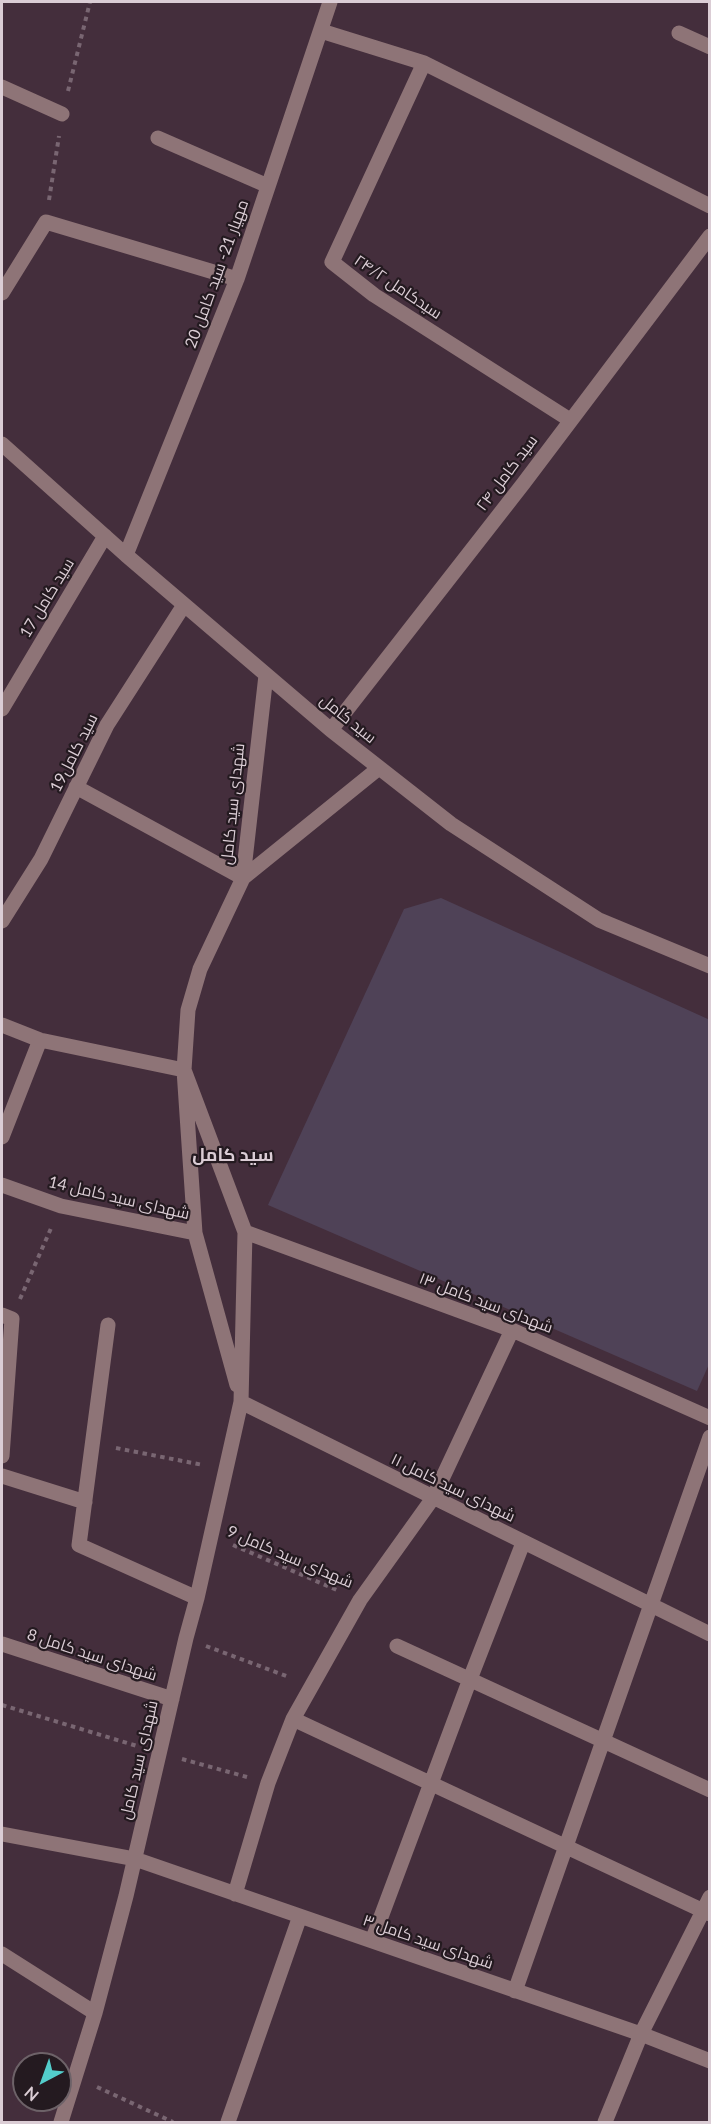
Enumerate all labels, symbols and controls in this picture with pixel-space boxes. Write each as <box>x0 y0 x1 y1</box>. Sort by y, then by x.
street label: مهیار 21- سید کامل 20 <box>181 197 253 351</box>
street label: سیدکامل ۲۴/۲ <box>351 251 445 323</box>
street label: سید کامل ۲۴ <box>472 431 542 515</box>
street label: سید کامل 17 <box>16 555 78 641</box>
street label: سید کامل <box>316 691 380 747</box>
street label: سید کامل19 <box>46 711 102 795</box>
street label: شهدای سید کامل <box>217 742 249 866</box>
district label: سید کامل <box>192 1144 274 1166</box>
street label: شهدای سید کامل 14 <box>46 1172 192 1224</box>
street label: شهدای سید کامل ۱۳ <box>416 1269 556 1337</box>
street label: شهدای سید کامل ۱۱ <box>388 1450 518 1526</box>
street label: شهدای سید کامل 9 <box>224 1522 356 1592</box>
street label: شهدای سید کامل 8 <box>25 1625 159 1685</box>
street label: شهدای سید کامل <box>116 1698 162 1822</box>
street label: شهدای سید کامل ۳ <box>360 1911 496 1973</box>
north arrow <box>12 2052 72 2112</box>
text: N <box>20 2083 42 2106</box>

